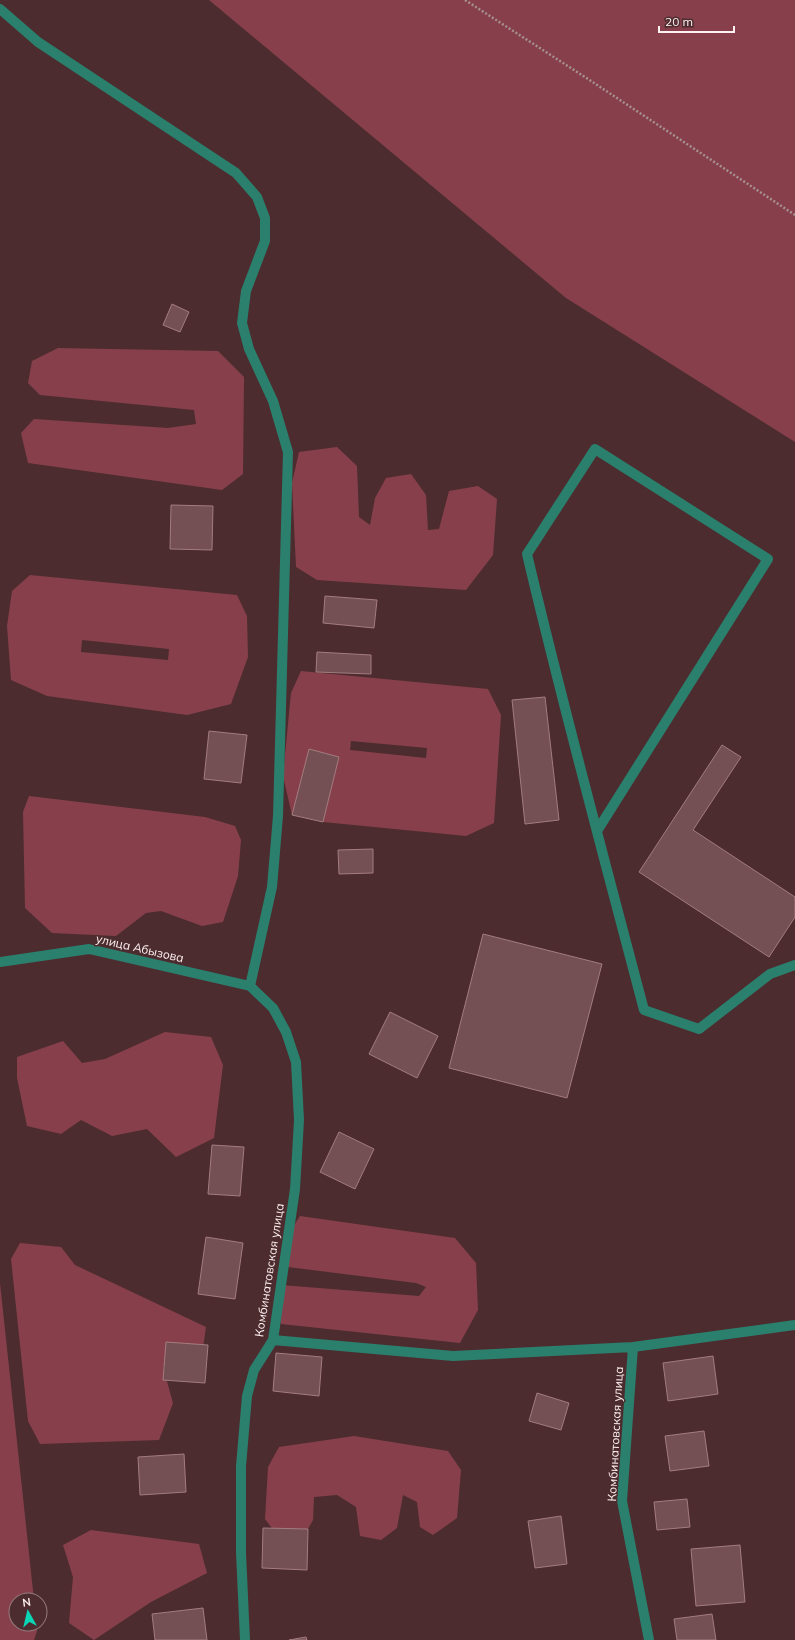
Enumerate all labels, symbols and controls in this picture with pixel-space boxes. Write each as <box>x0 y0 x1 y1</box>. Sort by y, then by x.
scale bar <box>659 8 734 34</box>
text: 20 m <box>665 14 693 29</box>
street label: улица Абызова <box>95 931 185 965</box>
street label: Комбинатовская улица <box>251 1202 287 1338</box>
street label: Комбинатовская улица <box>604 1366 626 1502</box>
north arrow <box>8 1592 48 1632</box>
text: N <box>22 1595 32 1610</box>

